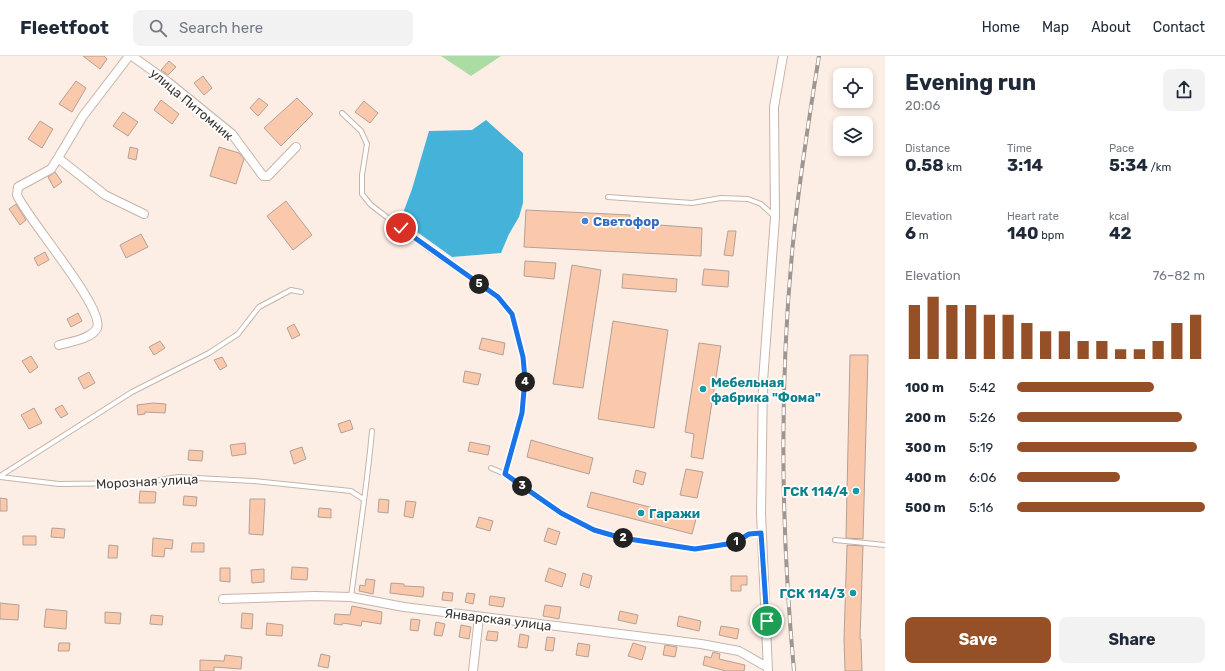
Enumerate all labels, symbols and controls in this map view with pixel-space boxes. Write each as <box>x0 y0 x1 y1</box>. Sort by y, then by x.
search box <box>133 10 413 46</box>
text: Fleetfoot <box>20 16 109 39</box>
icon: search <box>147 17 169 39</box>
text: Search here <box>179 19 263 37</box>
text: Home <box>982 19 1020 36</box>
text: Map <box>1042 19 1069 36</box>
text: About <box>1091 19 1131 36</box>
text: Contact <box>1153 19 1205 36</box>
street label: улица Питомник <box>147 65 236 143</box>
map controls <box>833 68 873 156</box>
button: locate <box>833 68 873 108</box>
text: Evening run <box>905 69 1036 96</box>
button: share <box>1163 69 1205 111</box>
text: 20:06 <box>905 98 940 113</box>
button: layers <box>833 116 873 156</box>
text: Distance <box>905 142 950 155</box>
text: Time <box>1007 142 1032 155</box>
text: Pace <box>1109 142 1134 155</box>
text: 0.58 <box>905 155 944 175</box>
text: 3:14 <box>1007 155 1043 175</box>
text: 5:34 <box>1109 155 1148 175</box>
text: km <box>944 161 962 174</box>
text: /km <box>1148 161 1171 174</box>
text: Elevation <box>905 210 952 223</box>
text: Heart rate <box>1007 210 1059 223</box>
text: kcal <box>1109 210 1129 223</box>
pin <box>384 211 418 245</box>
place label: Светофор <box>593 214 659 229</box>
marker: Светофор <box>580 216 590 226</box>
icon: check <box>390 217 412 239</box>
text: 6 <box>905 223 916 243</box>
text: 140 <box>1007 223 1039 243</box>
text: 42 <box>1109 223 1132 243</box>
text: m <box>916 229 929 242</box>
text: bpm <box>1039 229 1064 242</box>
text: Elevation <box>905 268 961 283</box>
text: 76–82 m <box>1153 268 1205 283</box>
pin: 5 <box>469 274 489 294</box>
text: 5 <box>475 277 483 290</box>
pin: 4 <box>515 372 535 392</box>
text: 4 <box>521 375 529 388</box>
place label: Мебельная фабрика "Фома" <box>711 375 821 405</box>
text: 100 m <box>905 380 944 395</box>
text: 5:42 <box>969 380 996 395</box>
marker: Мебельная фабрика "Фома" <box>698 384 708 394</box>
text: 200 m <box>905 410 946 425</box>
text: 5:26 <box>969 410 996 425</box>
text: 300 m <box>905 440 946 455</box>
text: 5:19 <box>969 440 993 455</box>
text: 400 m <box>905 470 946 485</box>
text: 6:06 <box>969 470 996 485</box>
street label: Морозная улица <box>96 471 199 492</box>
pin: 3 <box>512 476 532 496</box>
text: 3 <box>518 479 526 492</box>
place label: ГСК 114/4 <box>783 484 848 499</box>
marker: ГСК 114/4 <box>851 486 861 496</box>
text: 500 m <box>905 500 946 515</box>
text: 5:16 <box>969 500 993 515</box>
place label: Гаражи <box>649 506 700 521</box>
marker: Гаражи <box>636 508 646 518</box>
pin: 2 <box>613 528 633 548</box>
text: 2 <box>619 531 627 544</box>
pin: 1 <box>726 532 746 552</box>
text: 1 <box>733 535 739 548</box>
place label: ГСК 114/3 <box>780 586 845 601</box>
marker: ГСК 114/3 <box>848 588 858 598</box>
pin <box>750 604 784 638</box>
street label: Январская улица <box>444 605 552 634</box>
icon: arrive <box>756 610 778 632</box>
button: Save <box>905 617 1051 663</box>
button: Share <box>1059 617 1205 663</box>

